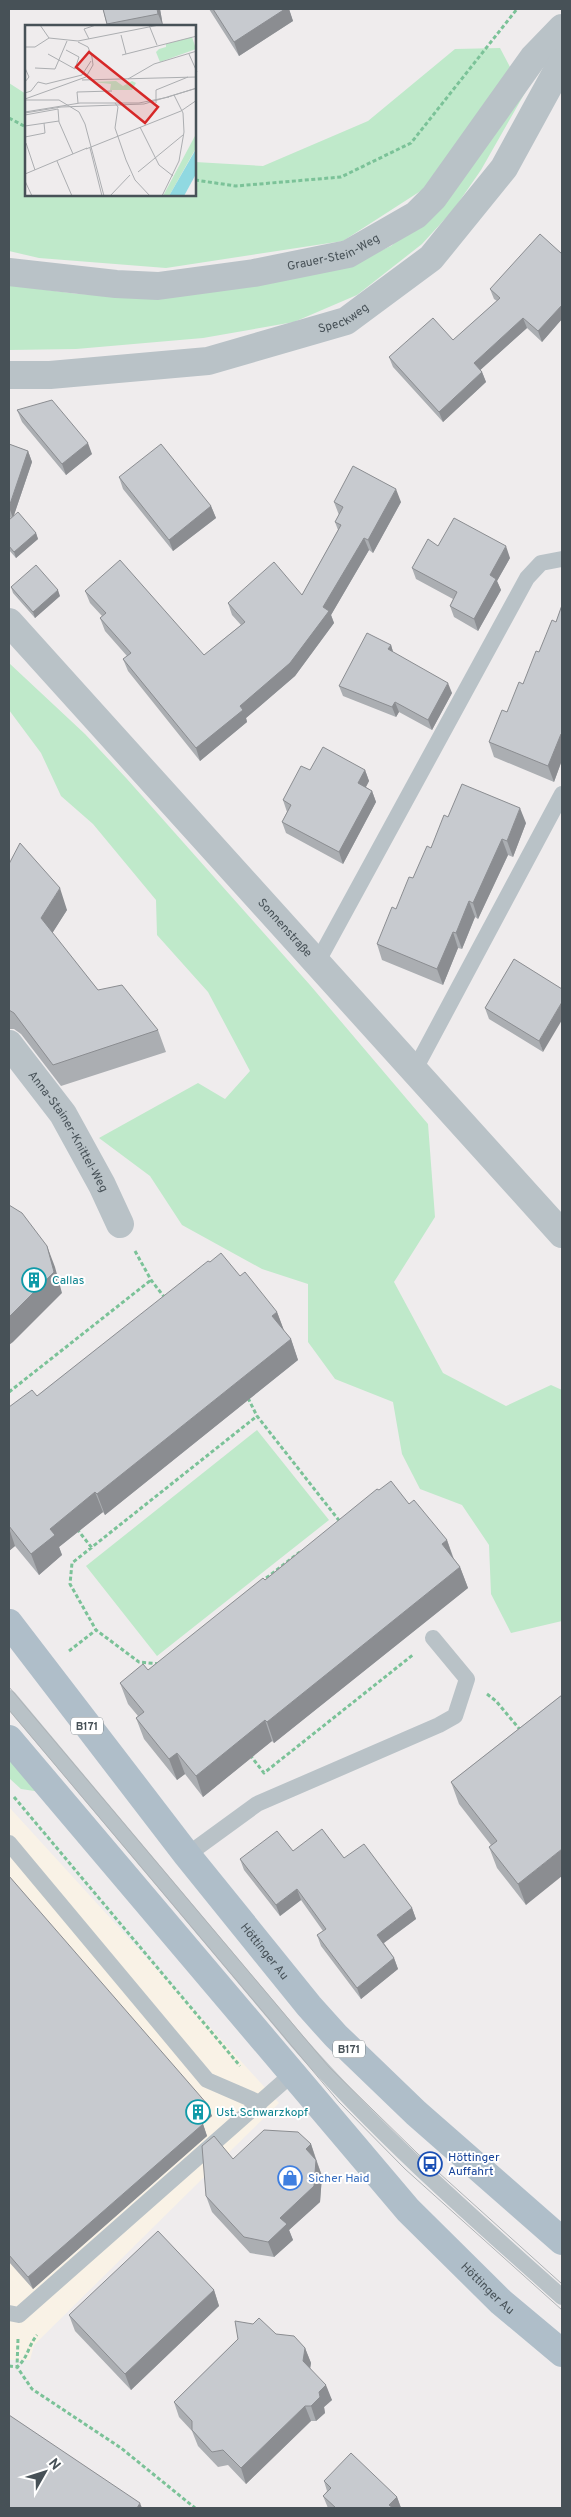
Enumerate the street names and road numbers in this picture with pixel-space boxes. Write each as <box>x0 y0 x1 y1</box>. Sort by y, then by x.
street label: Grauer-Stein-Weg <box>286 230 383 275</box>
street label: Speckweg <box>316 300 372 338</box>
street label: Sonnenstraße <box>254 895 315 961</box>
street label: Anna-Stainer-Knittel-Weg <box>24 1068 111 1195</box>
road number: B171 <box>71 1718 103 1734</box>
street label: Höttinger Au <box>236 1920 292 1984</box>
road number: B171 <box>333 2040 365 2058</box>
street label: Höttinger Au <box>457 2259 517 2319</box>

